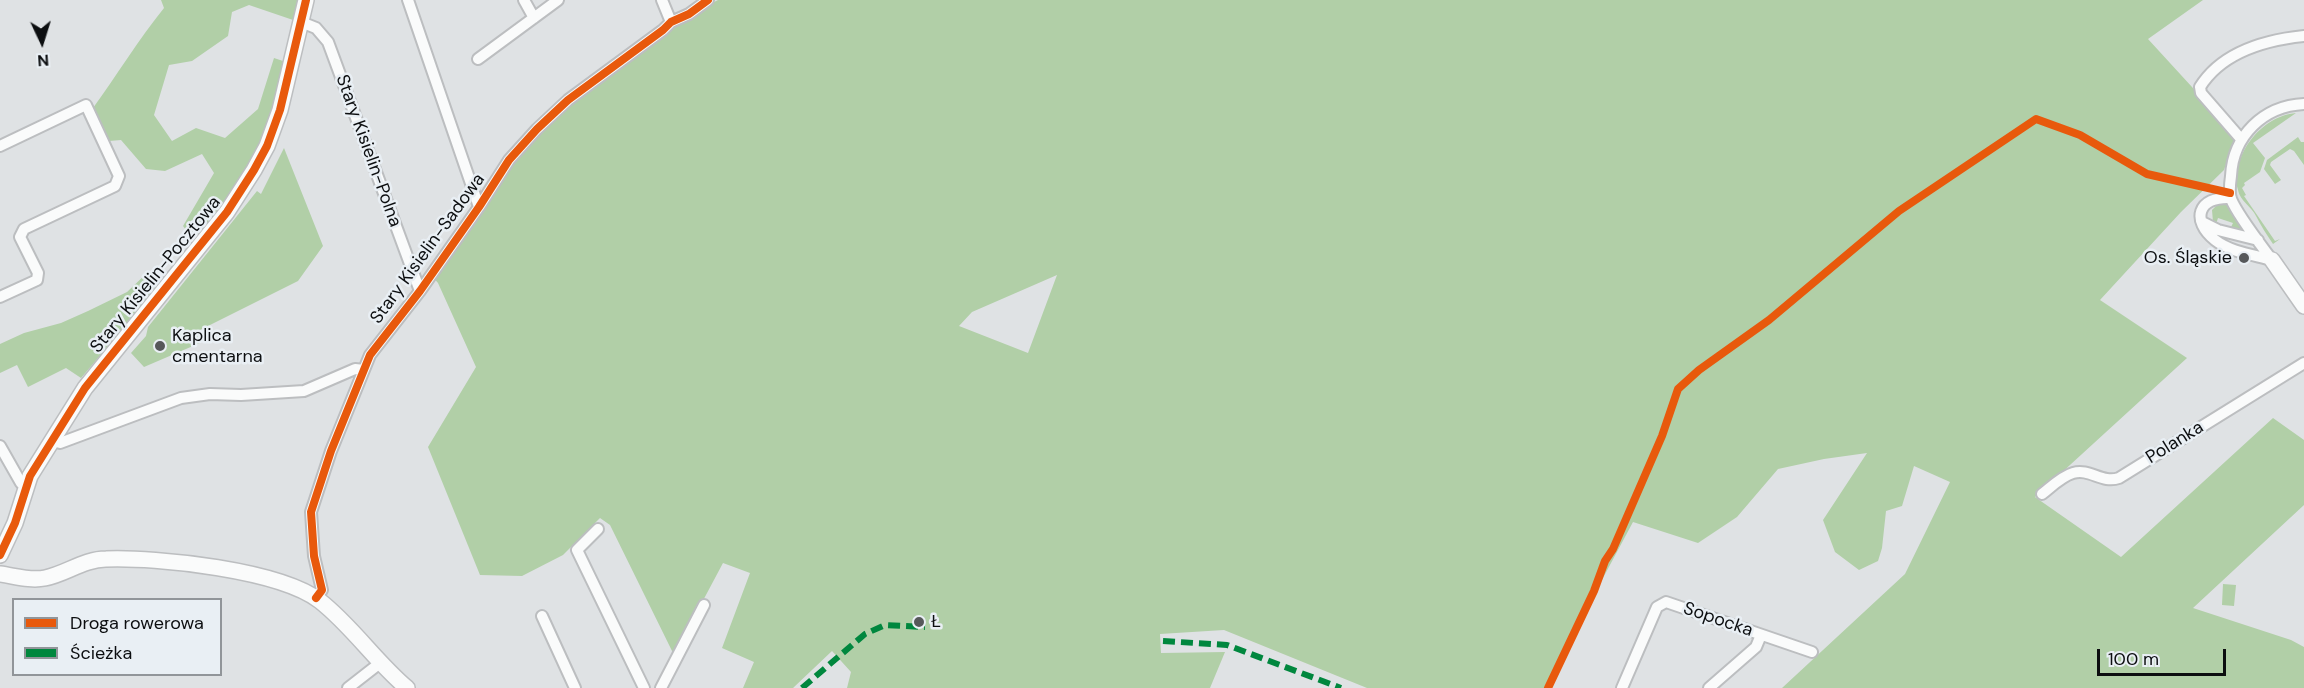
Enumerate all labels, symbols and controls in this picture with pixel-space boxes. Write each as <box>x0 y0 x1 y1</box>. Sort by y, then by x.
north arrow <box>12 12 72 72</box>
text: N <box>37 50 50 71</box>
street label: Stary Kisielin-Polna <box>330 72 406 230</box>
street label: Stary Kisielin-Sadowa <box>366 170 490 328</box>
street label: Stary Kisielin-Pocztowa <box>86 192 226 358</box>
place label: Os. Śląskie <box>2144 247 2232 269</box>
marker: Os. Śląskie <box>2237 251 2251 265</box>
place label: Kaplica cmentarna <box>172 325 263 368</box>
marker: Kaplica cmentarna <box>153 339 167 353</box>
street label: Polanka <box>2142 417 2208 469</box>
legend <box>12 598 222 676</box>
street label: Sopocka <box>1680 598 1756 642</box>
text: Droga rowerowa <box>70 611 204 635</box>
place label: Ł <box>931 611 941 633</box>
marker: Ł <box>912 615 926 629</box>
scale bar <box>2100 637 2229 675</box>
text: Ścieżka <box>70 641 132 665</box>
text: 100 m <box>2108 647 2159 671</box>

